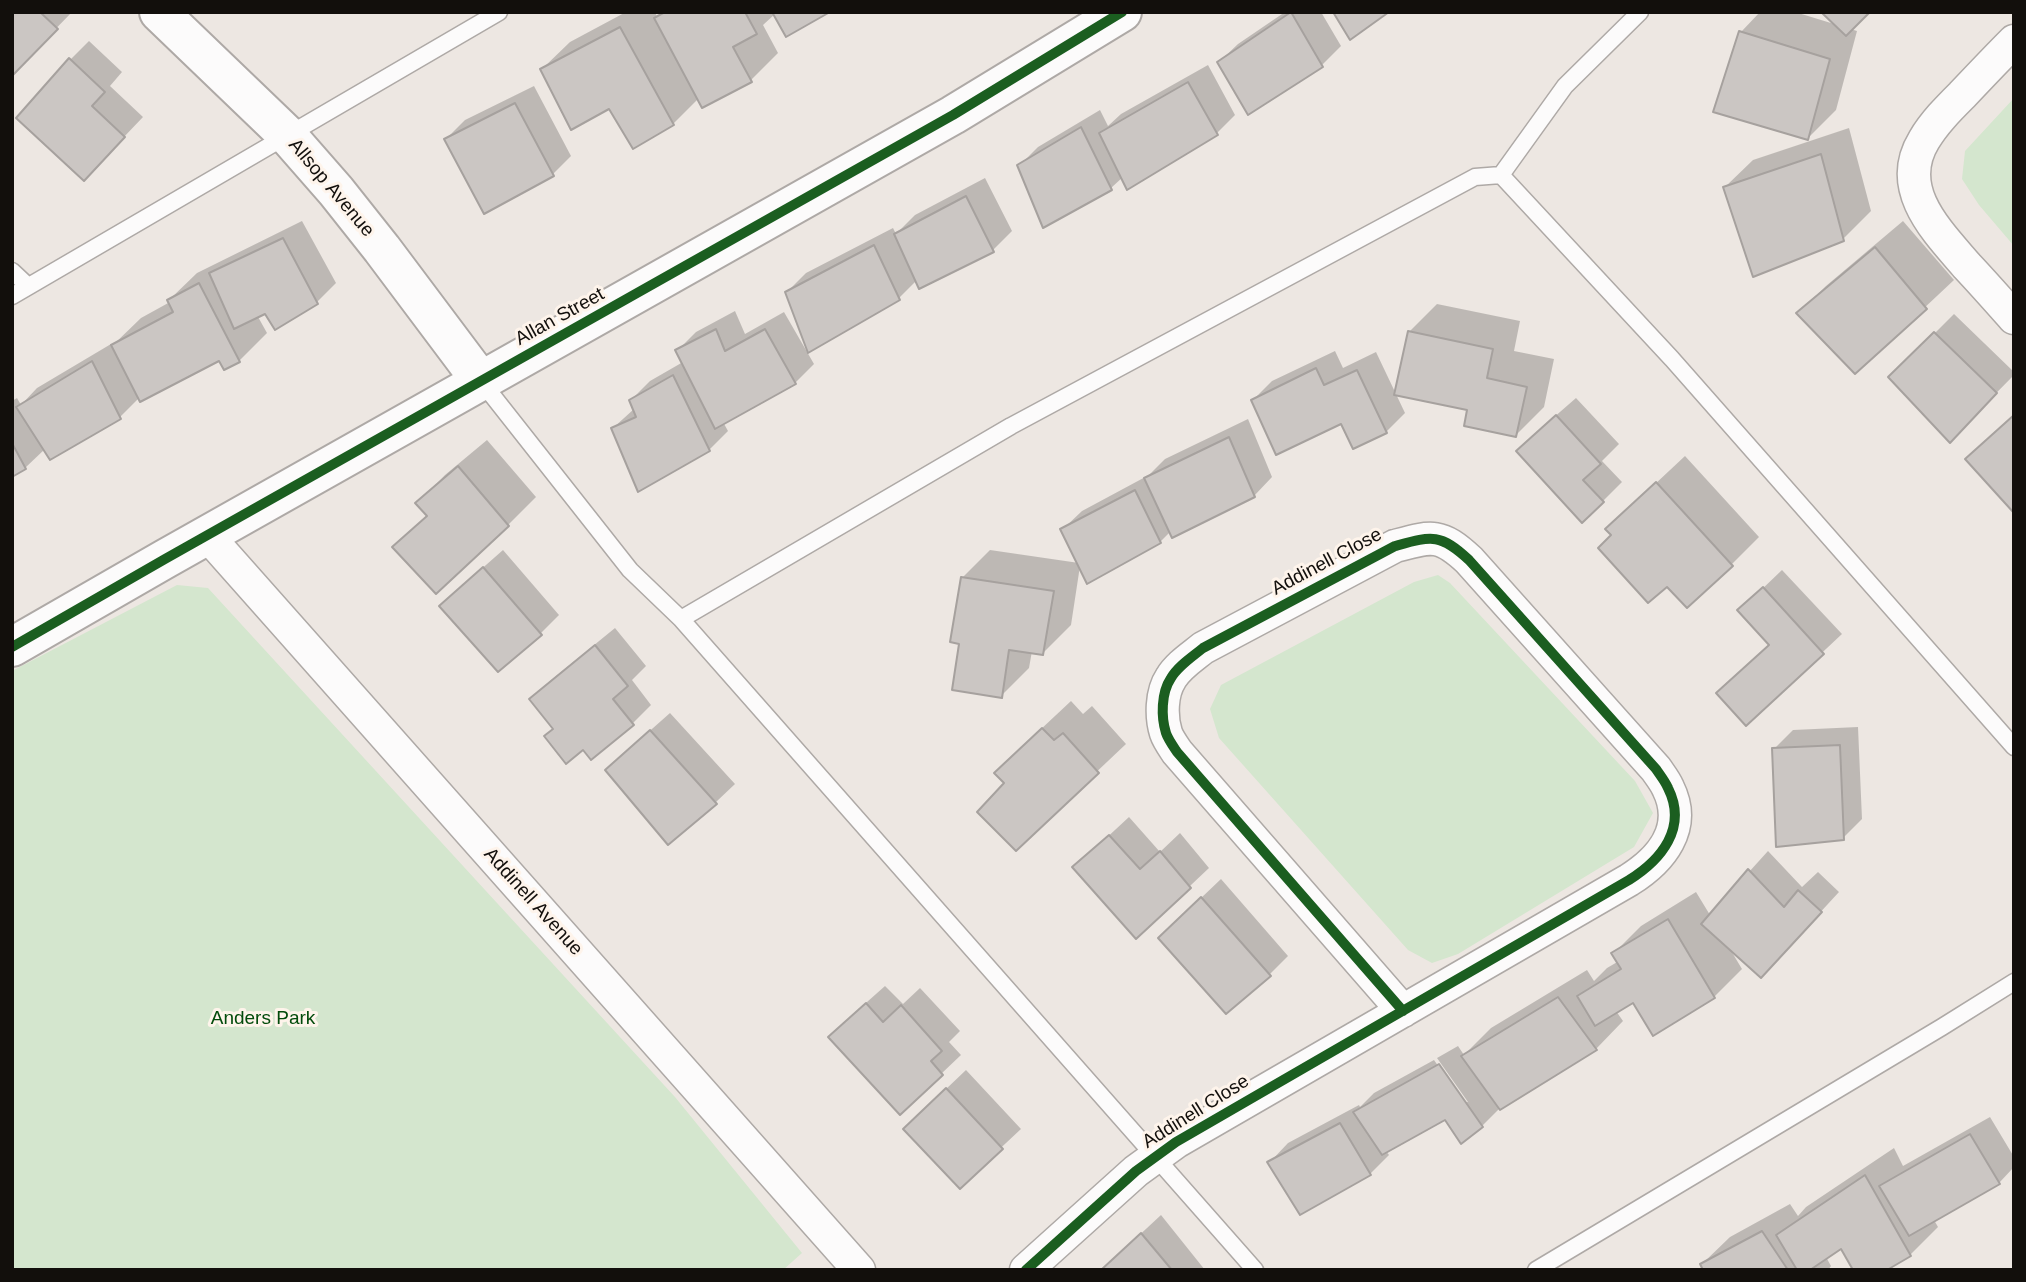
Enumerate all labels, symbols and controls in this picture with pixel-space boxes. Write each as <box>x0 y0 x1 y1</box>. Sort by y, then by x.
street label: Allsop Avenue <box>283 134 379 242</box>
street label: Allan Street <box>512 283 608 351</box>
street label: Addinell Close <box>1268 523 1386 601</box>
street label: Addinell Avenue <box>479 843 587 961</box>
park label: Anders Park <box>211 1008 315 1030</box>
street label: Addinell Close <box>1138 1070 1254 1154</box>

